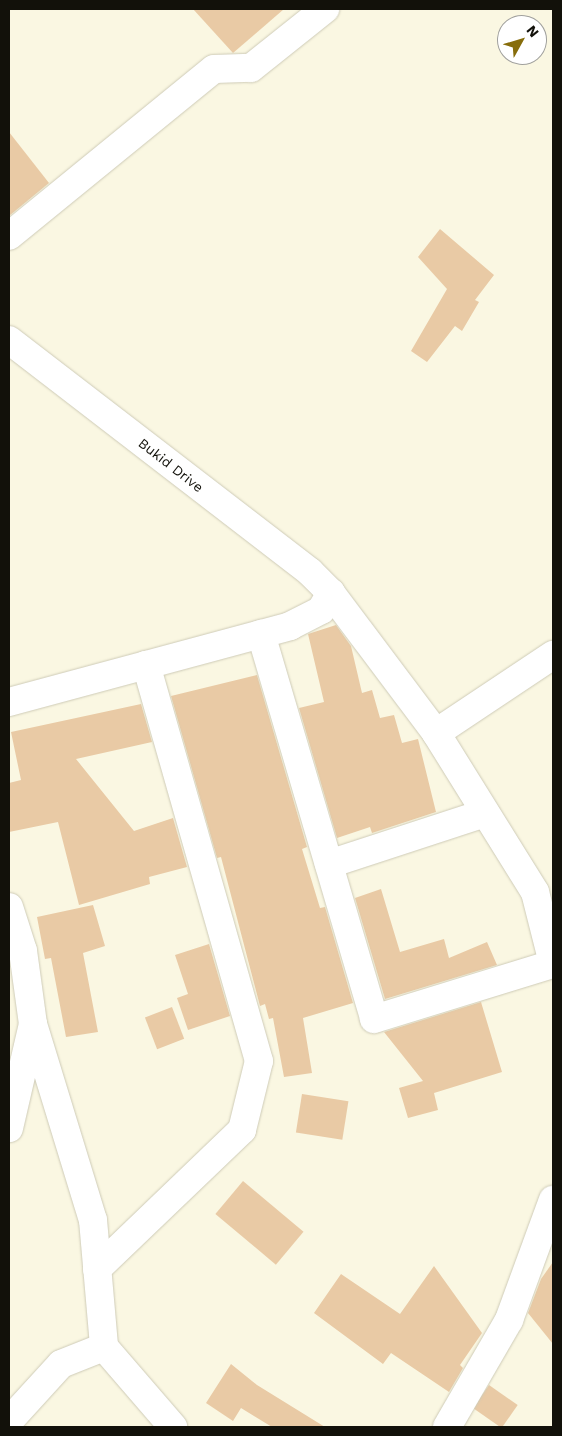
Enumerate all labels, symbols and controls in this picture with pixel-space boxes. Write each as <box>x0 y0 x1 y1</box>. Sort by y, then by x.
north arrow <box>497 15 547 65</box>
text: N <box>523 22 542 40</box>
street label: Bukid Drive <box>135 434 207 496</box>

